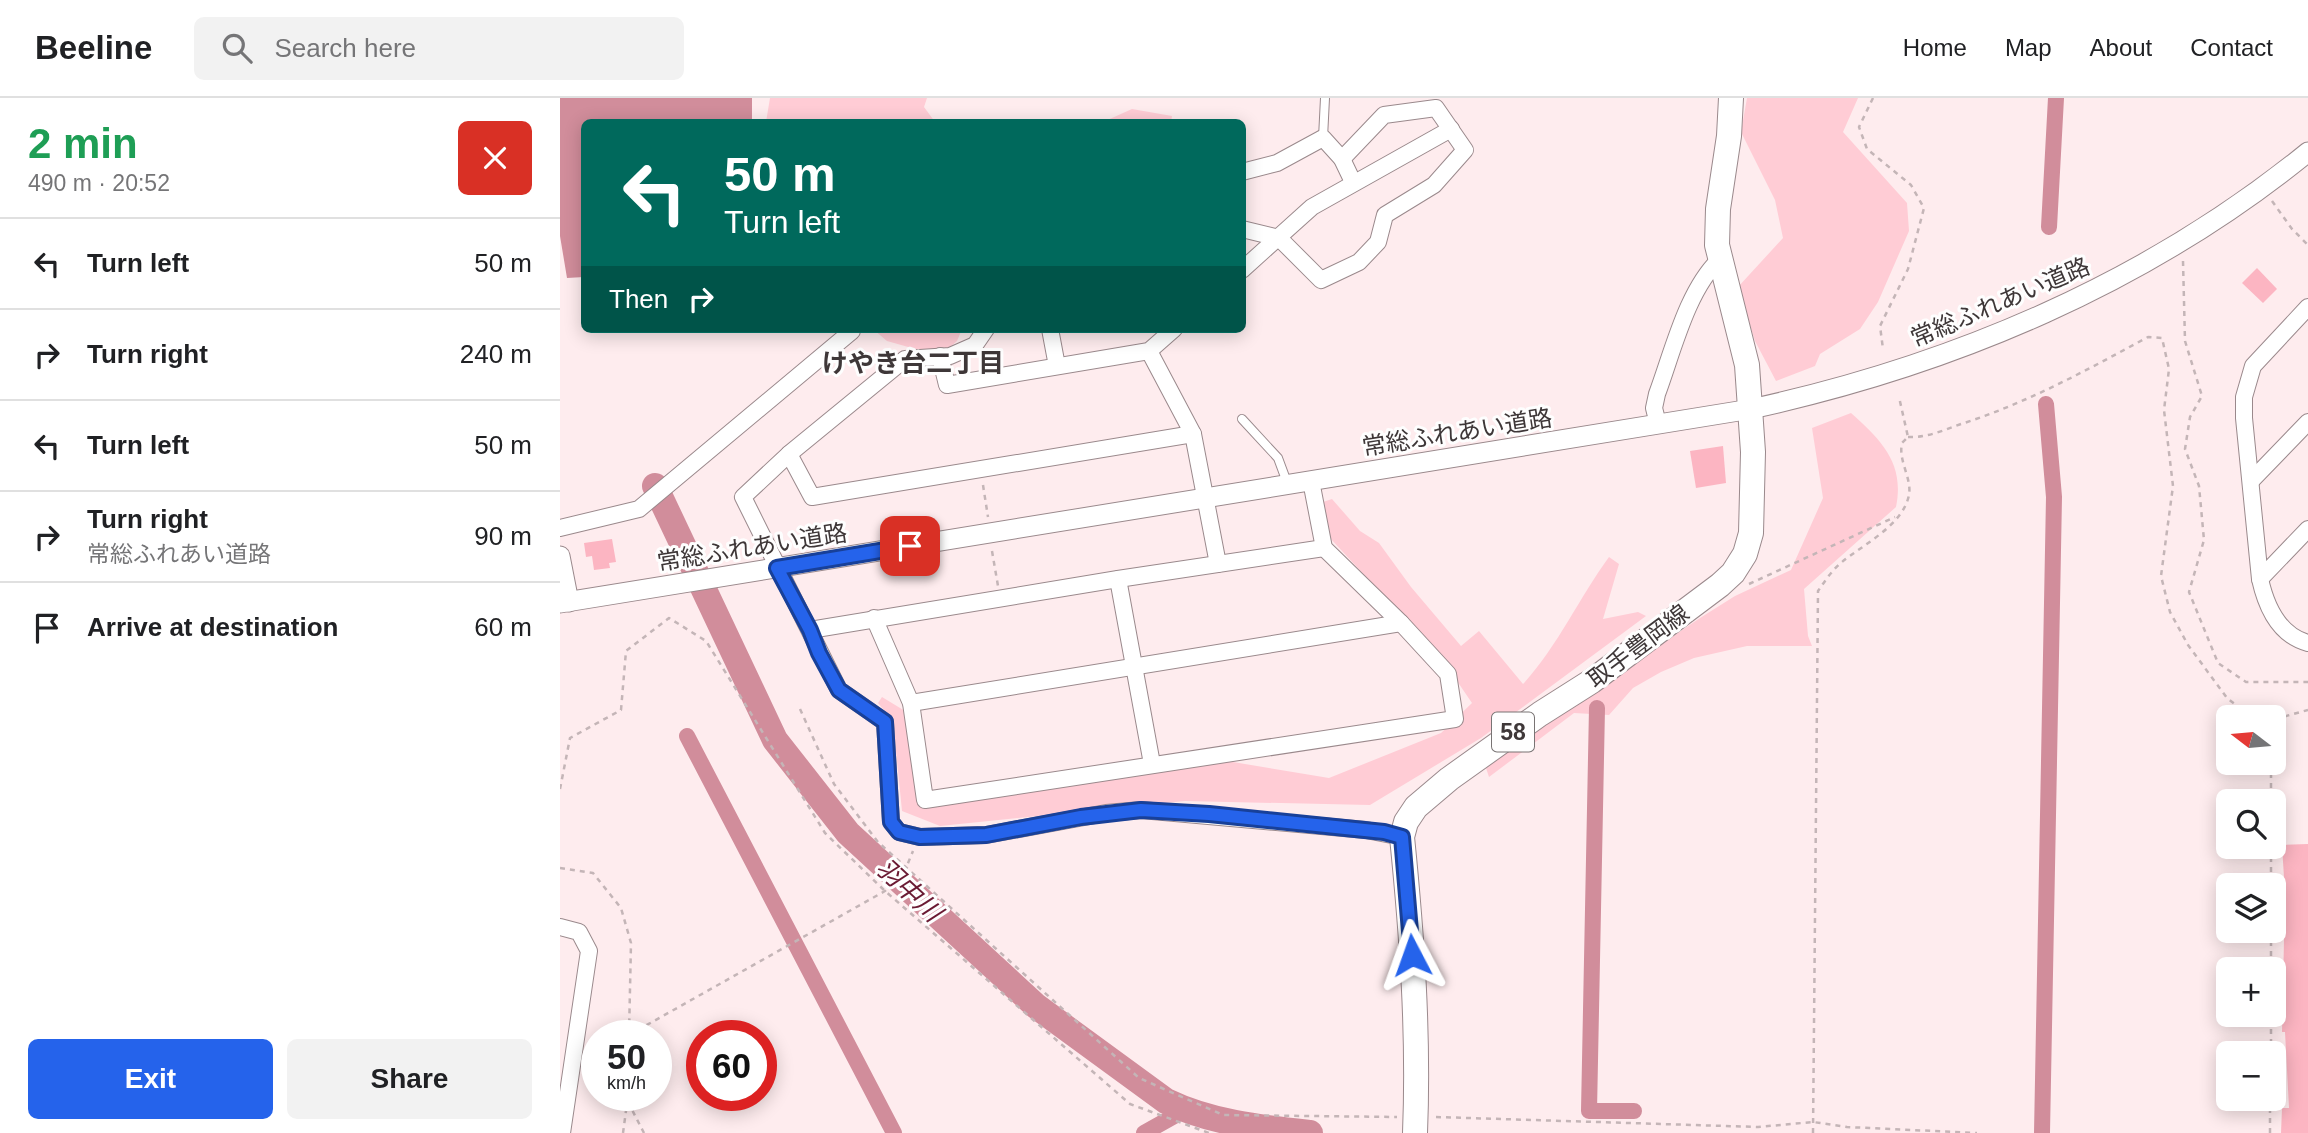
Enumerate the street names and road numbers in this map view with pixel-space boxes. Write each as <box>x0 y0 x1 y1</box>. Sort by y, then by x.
street label: 常総ふれあい道路 <box>1906 252 2094 352</box>
street label: 常総ふれあい道路 <box>1360 404 1554 460</box>
street label: 常総ふれあい道路 <box>655 519 849 575</box>
street label: 取手豊岡線 <box>1582 599 1694 693</box>
road number: 58 <box>1492 712 1534 752</box>

